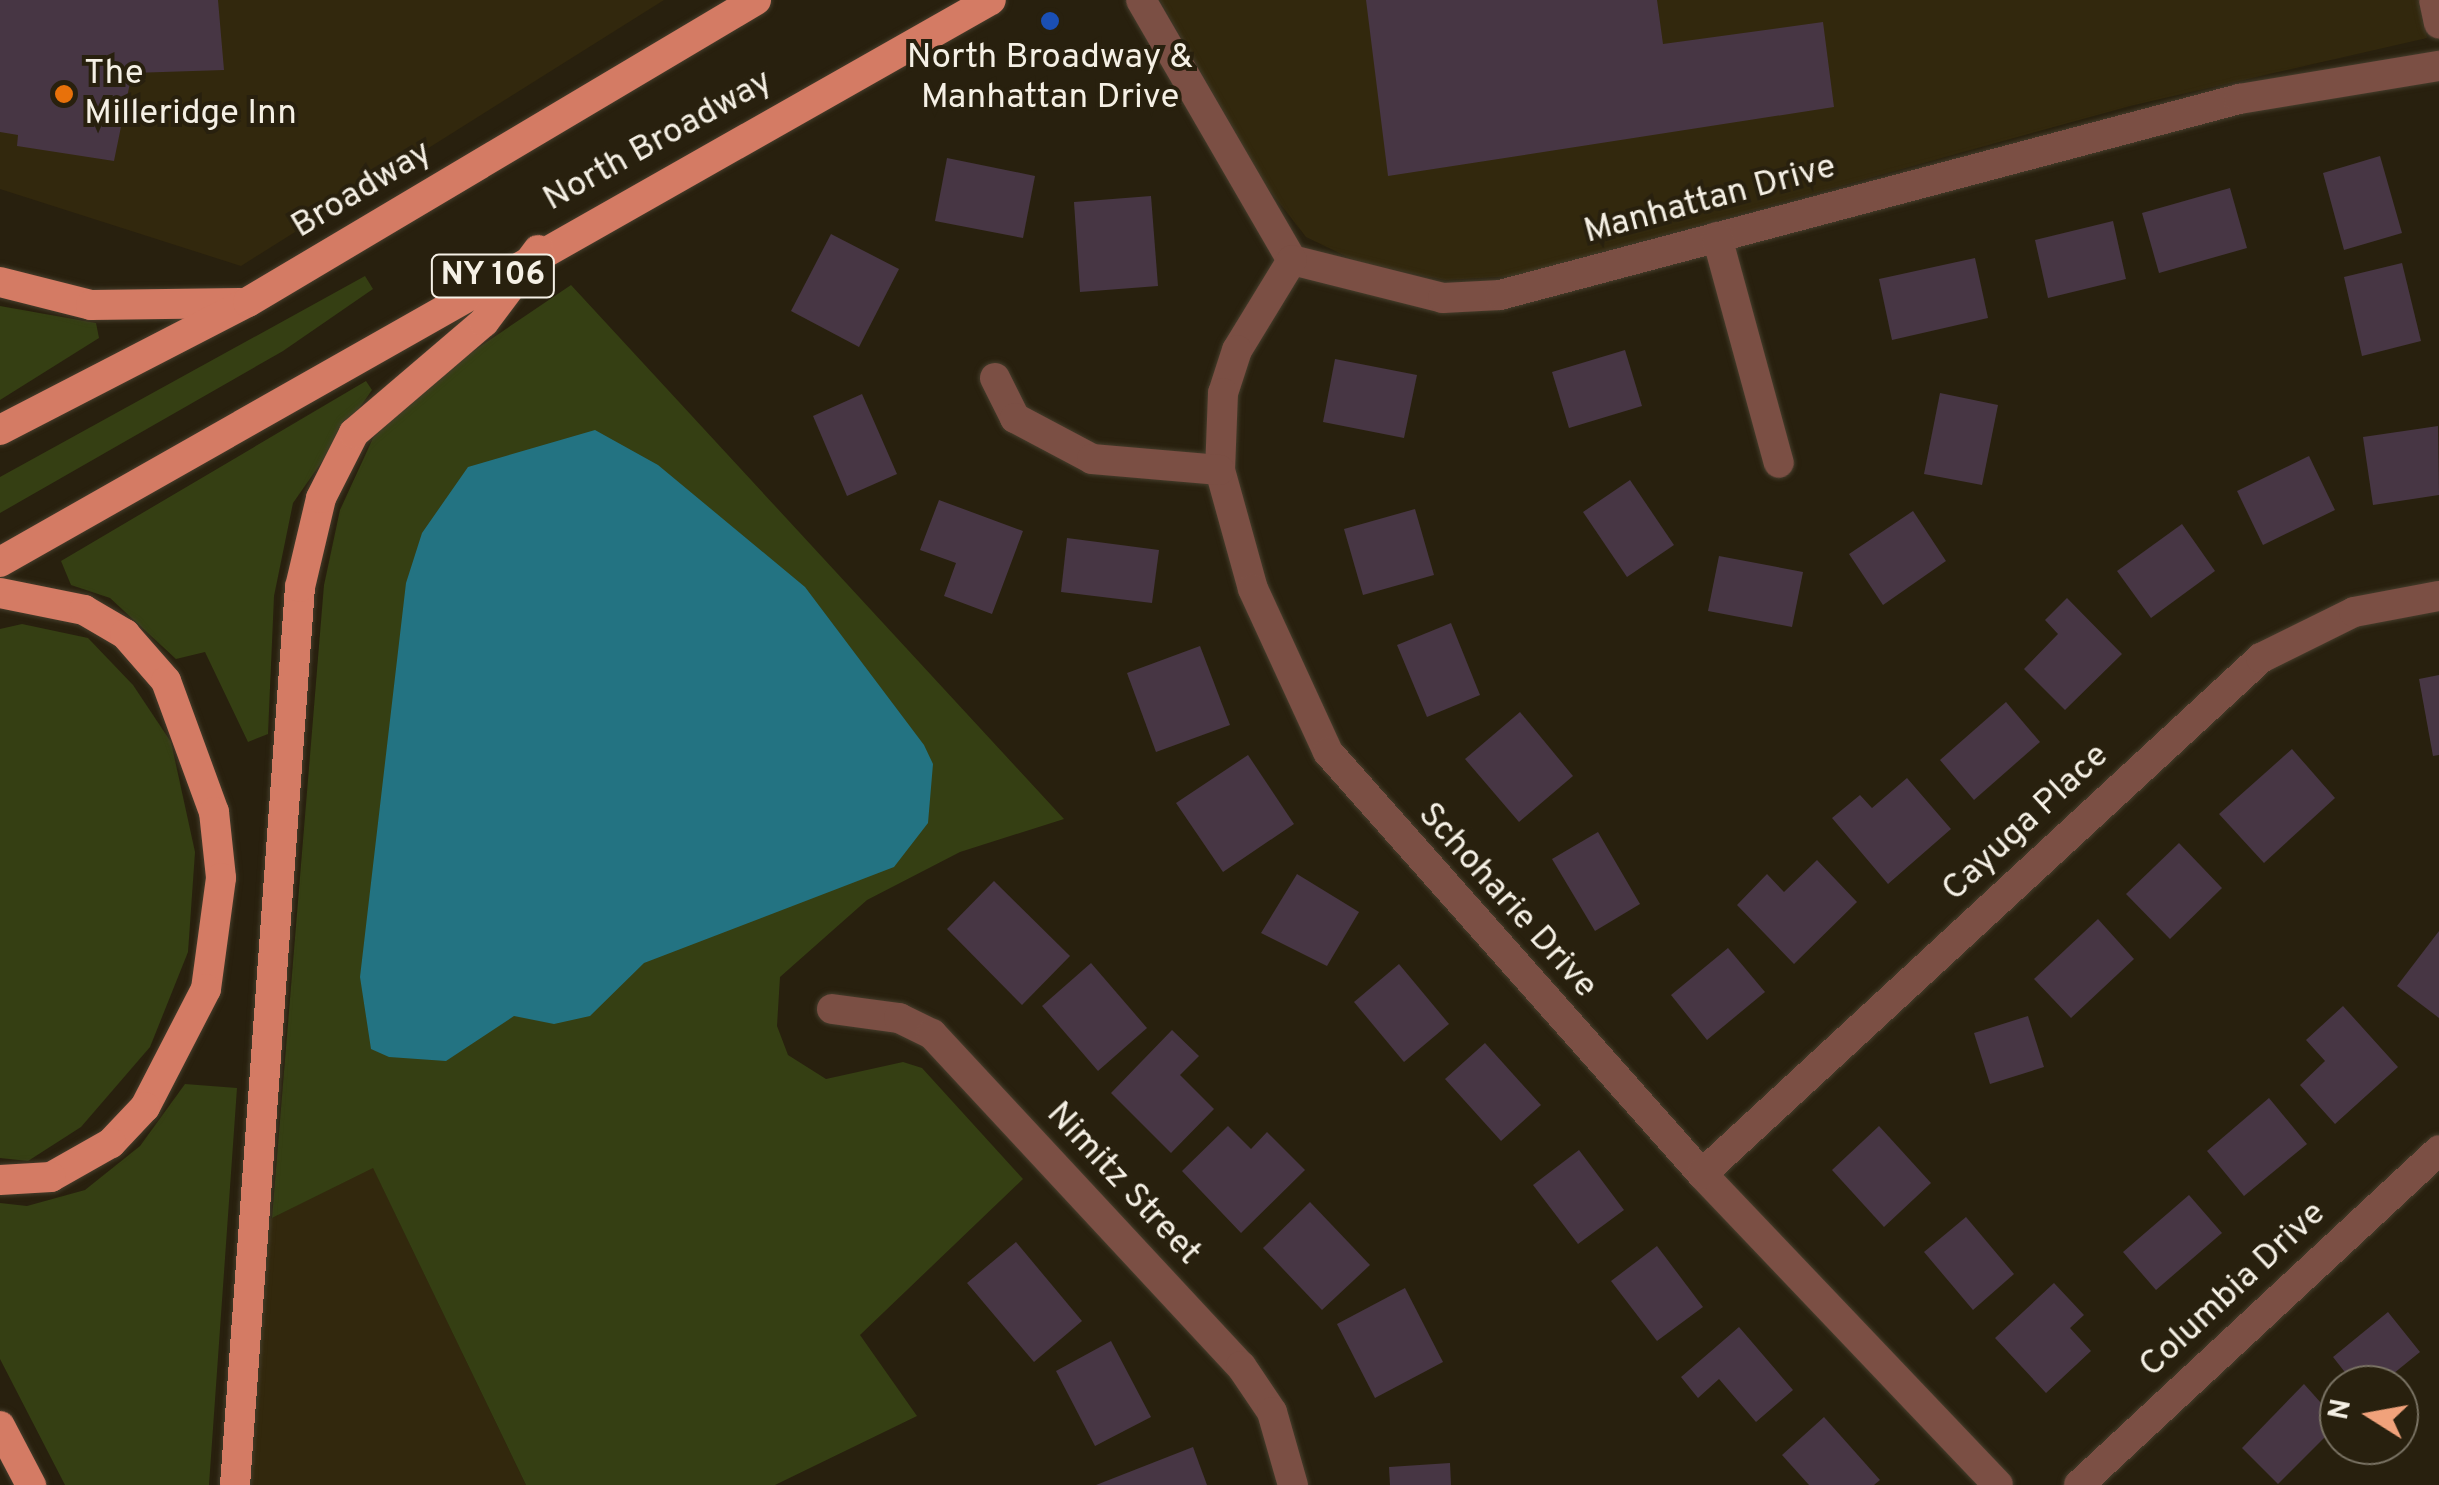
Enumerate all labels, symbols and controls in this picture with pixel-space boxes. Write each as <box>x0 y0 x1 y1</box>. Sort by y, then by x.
marker: North Broadway & Manhattan Drive <box>1039 10 1061 32</box>
place label: North Broadway & Manhattan Drive <box>907 37 1193 119</box>
place label: The Milleridge Inn <box>84 53 297 135</box>
street label: North Broadway <box>536 61 780 221</box>
marker: The Milleridge Inn <box>53 83 75 105</box>
street label: Broadway <box>284 132 440 248</box>
street label: Manhattan Drive <box>1580 146 1840 254</box>
road number: NY 106 <box>428 249 558 303</box>
street label: Cayuga Place <box>1934 735 2118 911</box>
street label: Schoharie Drive <box>1408 795 1606 1007</box>
street label: Nimitz Street <box>1037 1094 1209 1274</box>
street label: Columbia Drive <box>2131 1193 2335 1387</box>
north arrow <box>2319 1365 2419 1465</box>
text: N <box>2322 1396 2361 1423</box>

